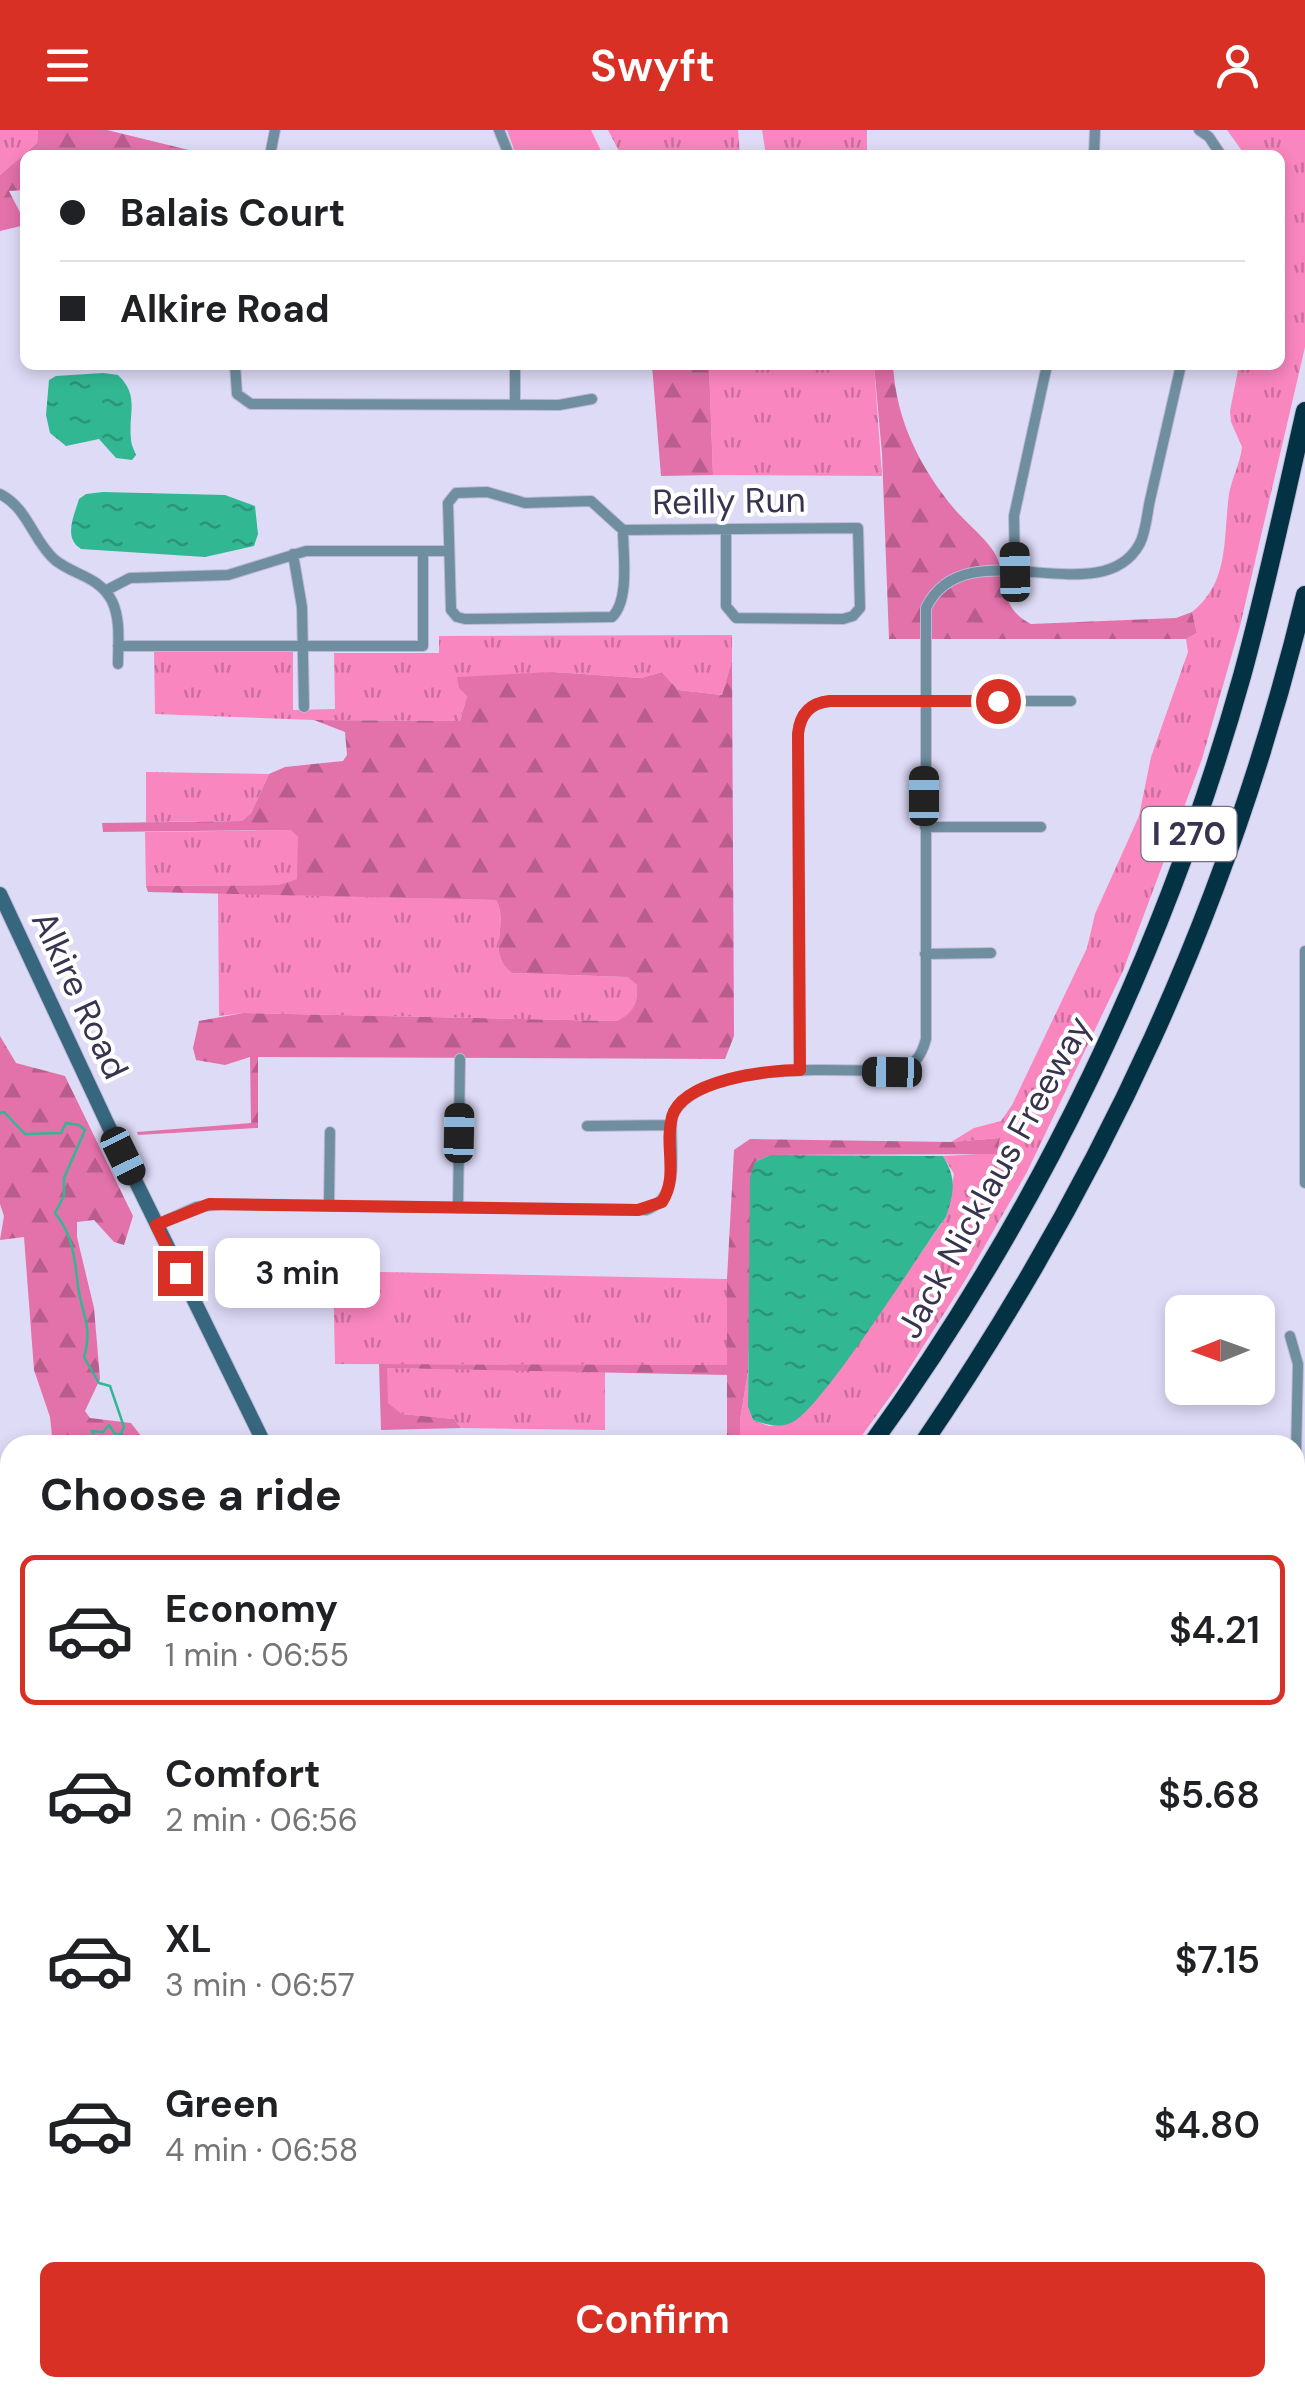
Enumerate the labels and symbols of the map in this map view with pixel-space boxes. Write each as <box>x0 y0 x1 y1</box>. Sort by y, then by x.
street label: Reilly Run <box>652 477 806 525</box>
car <box>999 542 1031 602</box>
route start <box>976 679 1021 724</box>
car <box>909 766 939 826</box>
road number: I 270 <box>1142 807 1236 861</box>
street label: Alkire Road <box>21 904 139 1086</box>
street label: Jack Nicklaus Freeway <box>886 1008 1102 1346</box>
car <box>862 1056 922 1088</box>
car <box>443 1103 475 1163</box>
car <box>96 1122 150 1190</box>
callout: 3 min <box>215 1238 380 1308</box>
route end <box>158 1251 203 1296</box>
north arrow <box>1165 1295 1275 1405</box>

